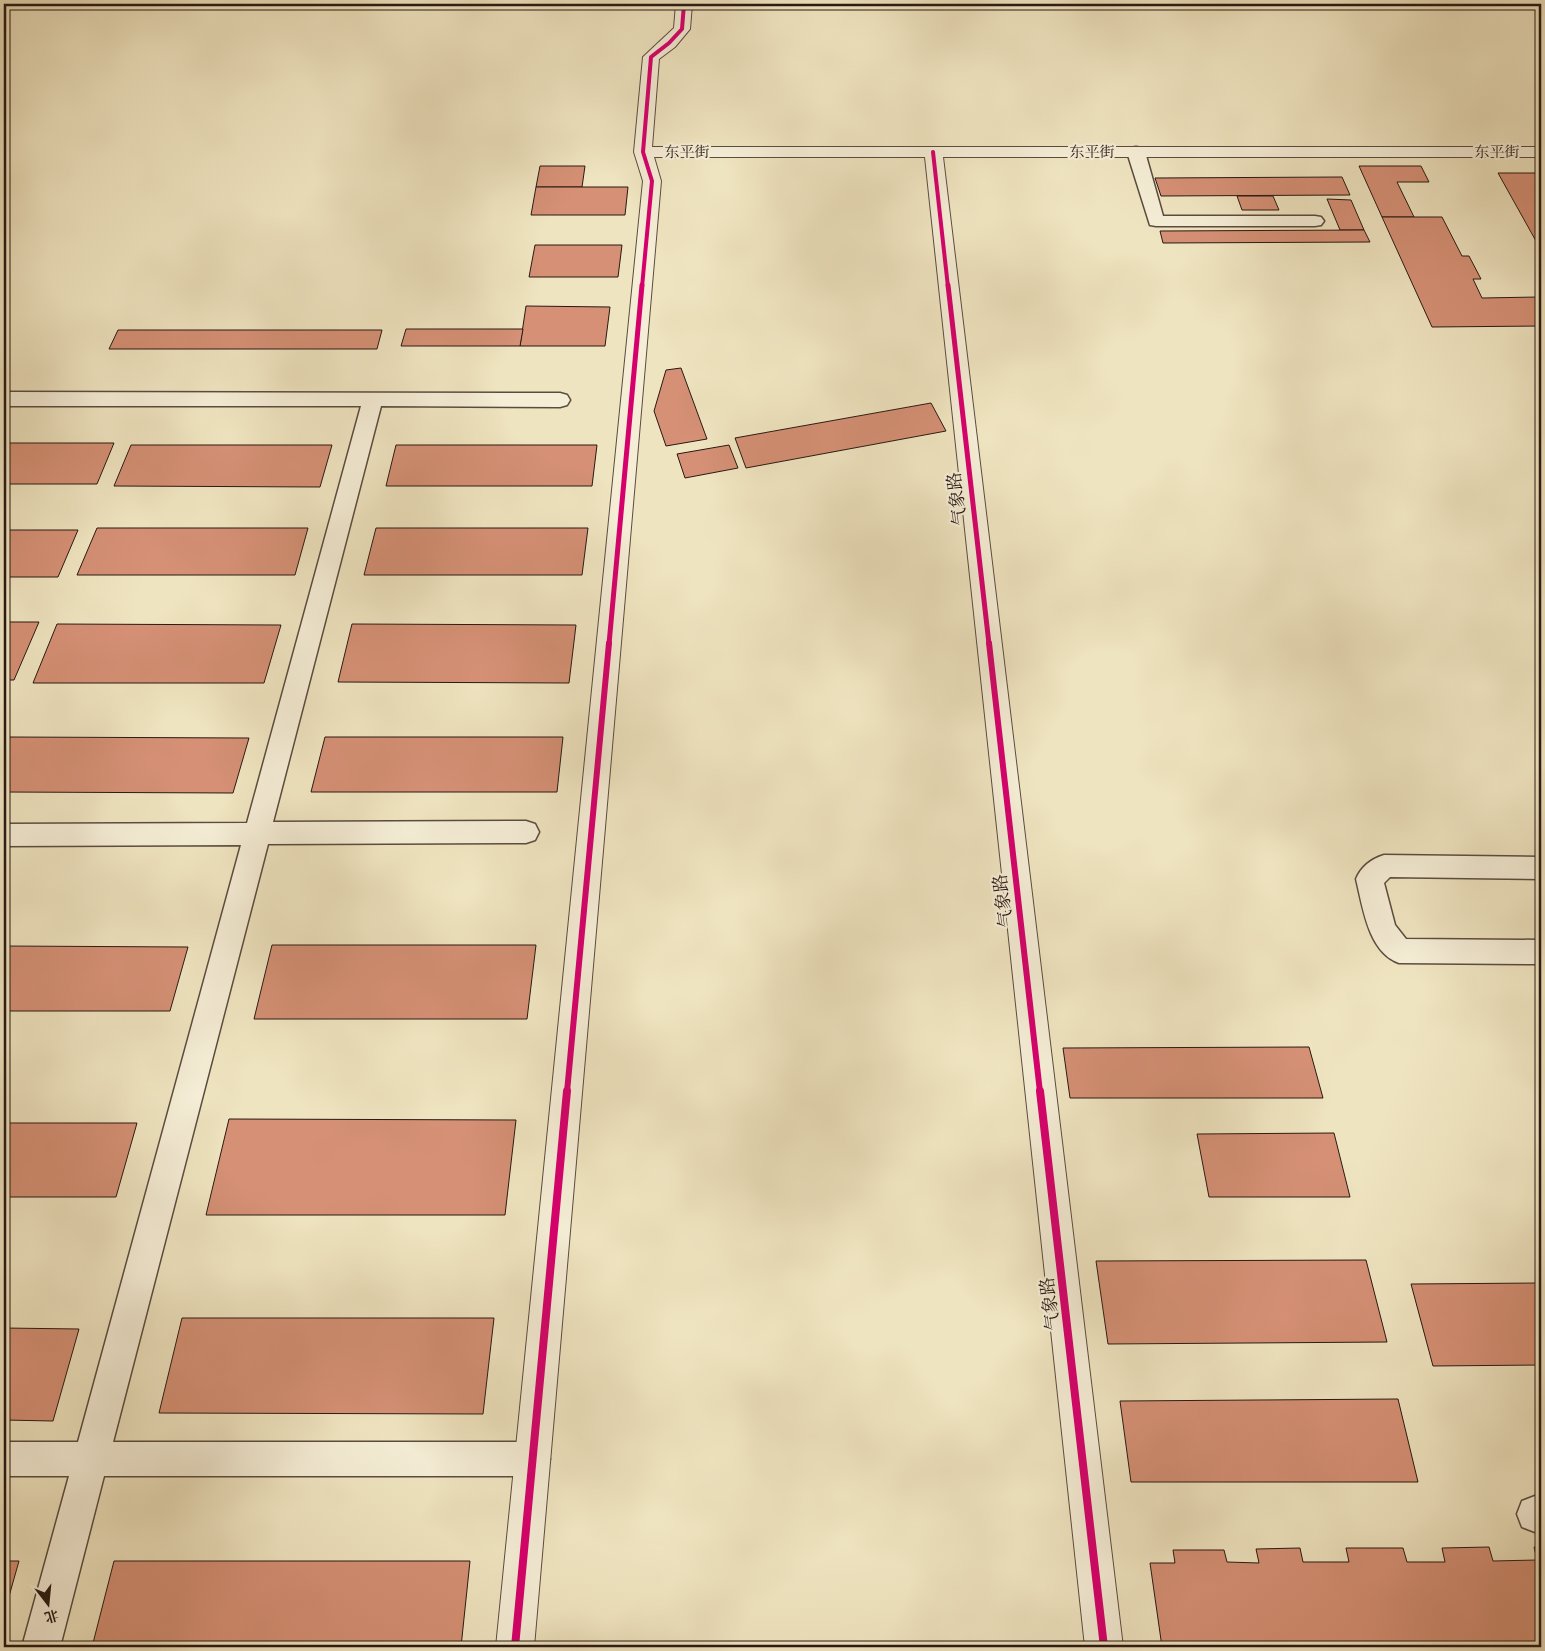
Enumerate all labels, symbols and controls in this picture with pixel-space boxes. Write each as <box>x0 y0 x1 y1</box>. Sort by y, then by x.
street label: 东平街 <box>664 143 710 164</box>
street label: 东平街 <box>1069 143 1115 164</box>
street label: 东平街 <box>1474 143 1520 164</box>
street label: 气象路 <box>943 470 975 527</box>
street label: 气象路 <box>989 872 1021 929</box>
street label: 气象路 <box>1036 1275 1068 1332</box>
north arrow <box>22 1578 72 1628</box>
text: 北 <box>42 1603 61 1626</box>

